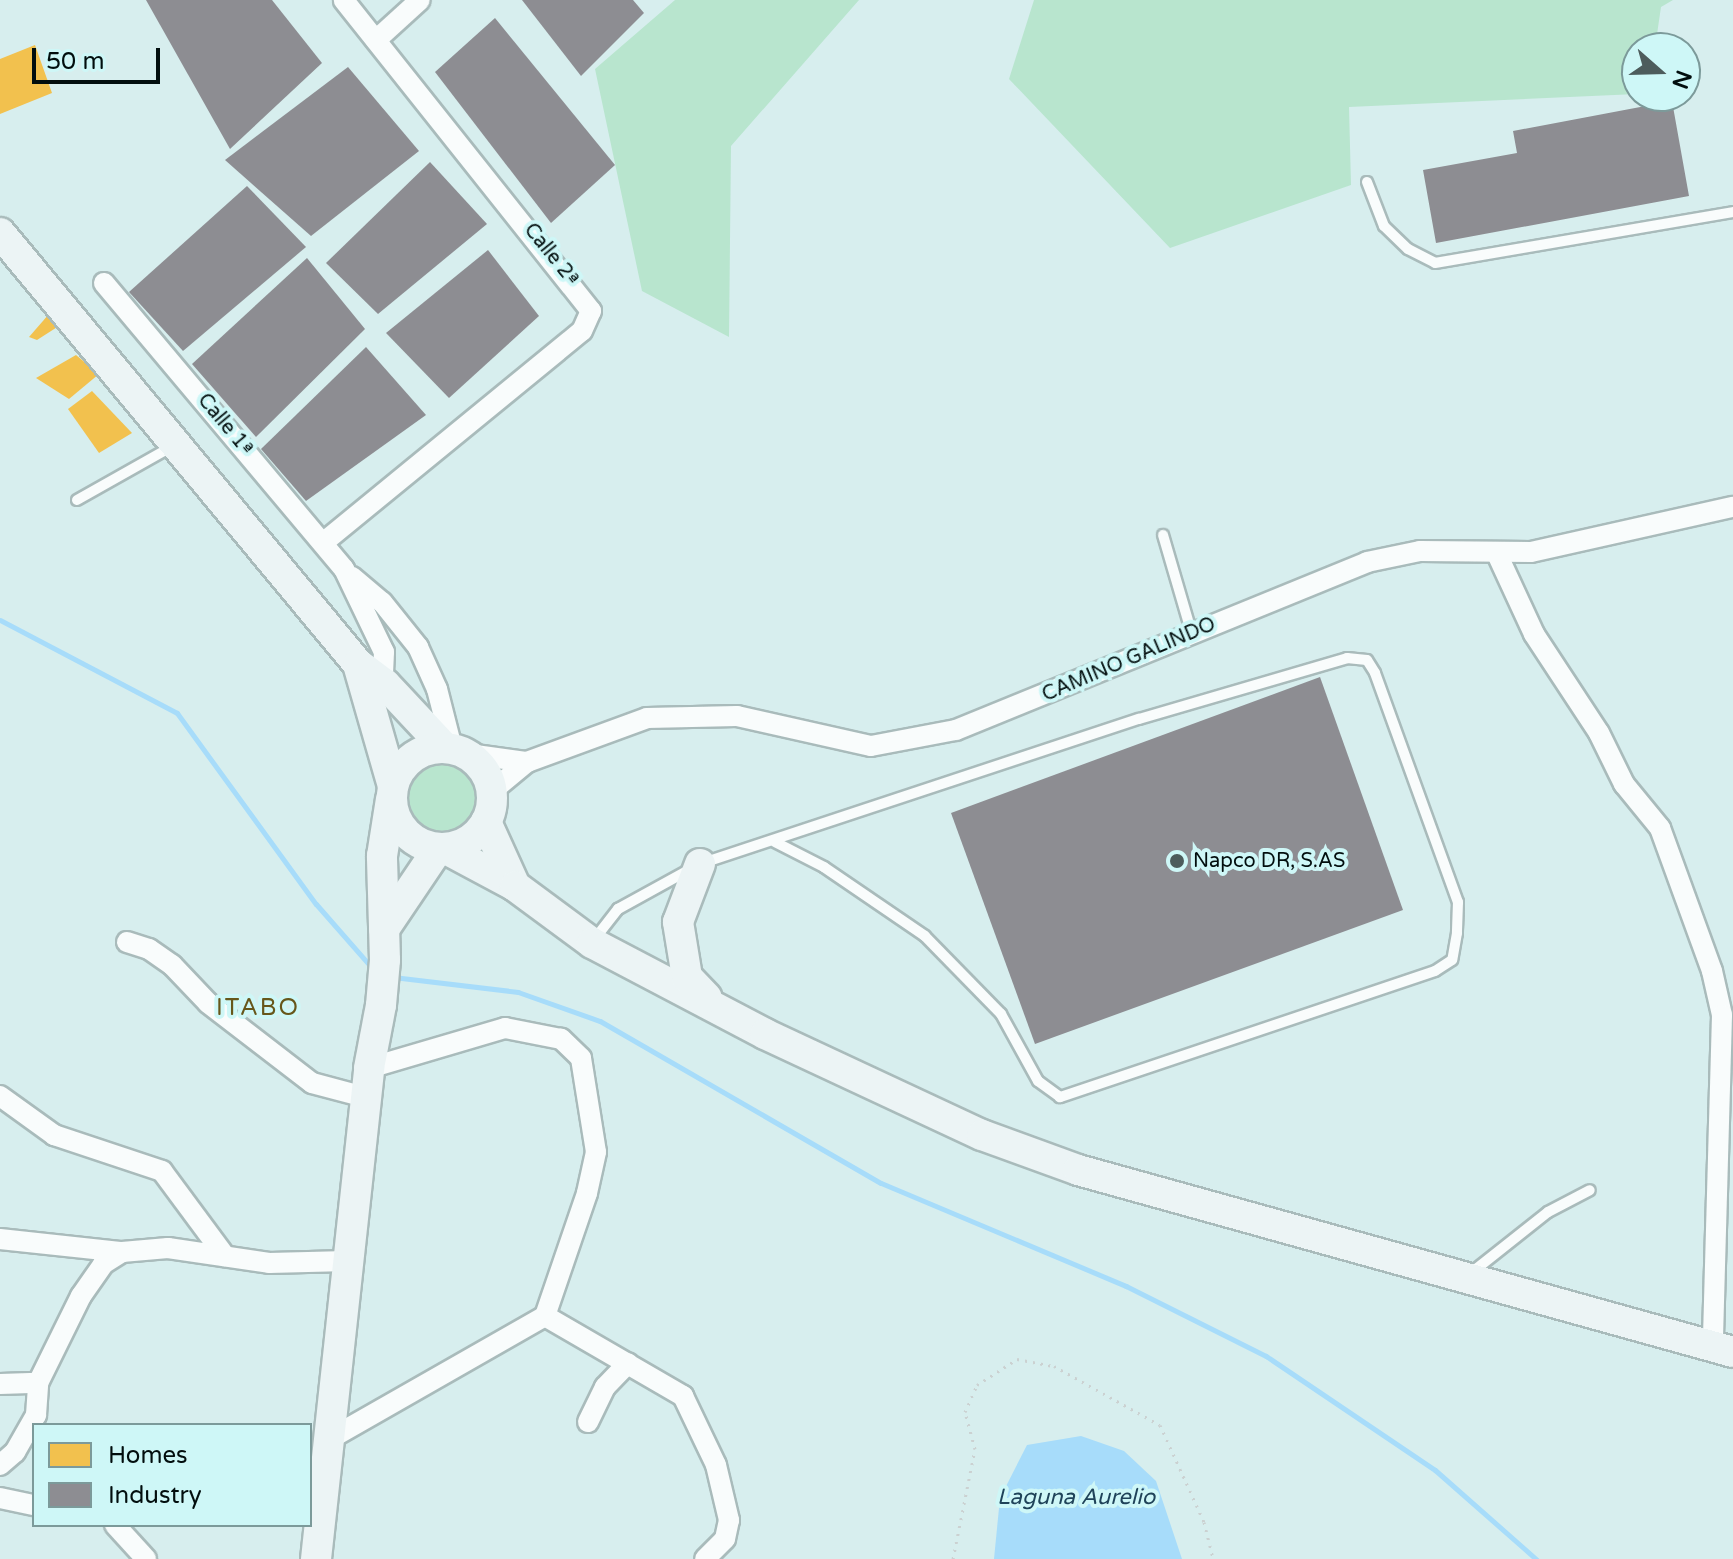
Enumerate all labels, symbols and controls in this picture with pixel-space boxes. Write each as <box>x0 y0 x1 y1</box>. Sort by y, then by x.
scale bar <box>36 32 164 82</box>
north arrow <box>1621 32 1701 112</box>
text: 50 m <box>46 47 104 76</box>
text: N <box>1666 67 1697 92</box>
street label: Calle 2ª <box>518 219 584 291</box>
street label: Calle 1ª <box>192 389 258 461</box>
street label: CAMINO GALINDO <box>1039 613 1219 707</box>
place label: Napco DR, S.AS <box>1193 849 1345 873</box>
marker: Napco DR, S.AS <box>1168 852 1186 870</box>
district label: ITABO <box>216 994 300 1022</box>
legend <box>32 1423 312 1527</box>
text: Homes <box>108 1441 188 1470</box>
text: Industry <box>108 1481 202 1510</box>
water label: Laguna Aurelio <box>997 1485 1155 1511</box>

